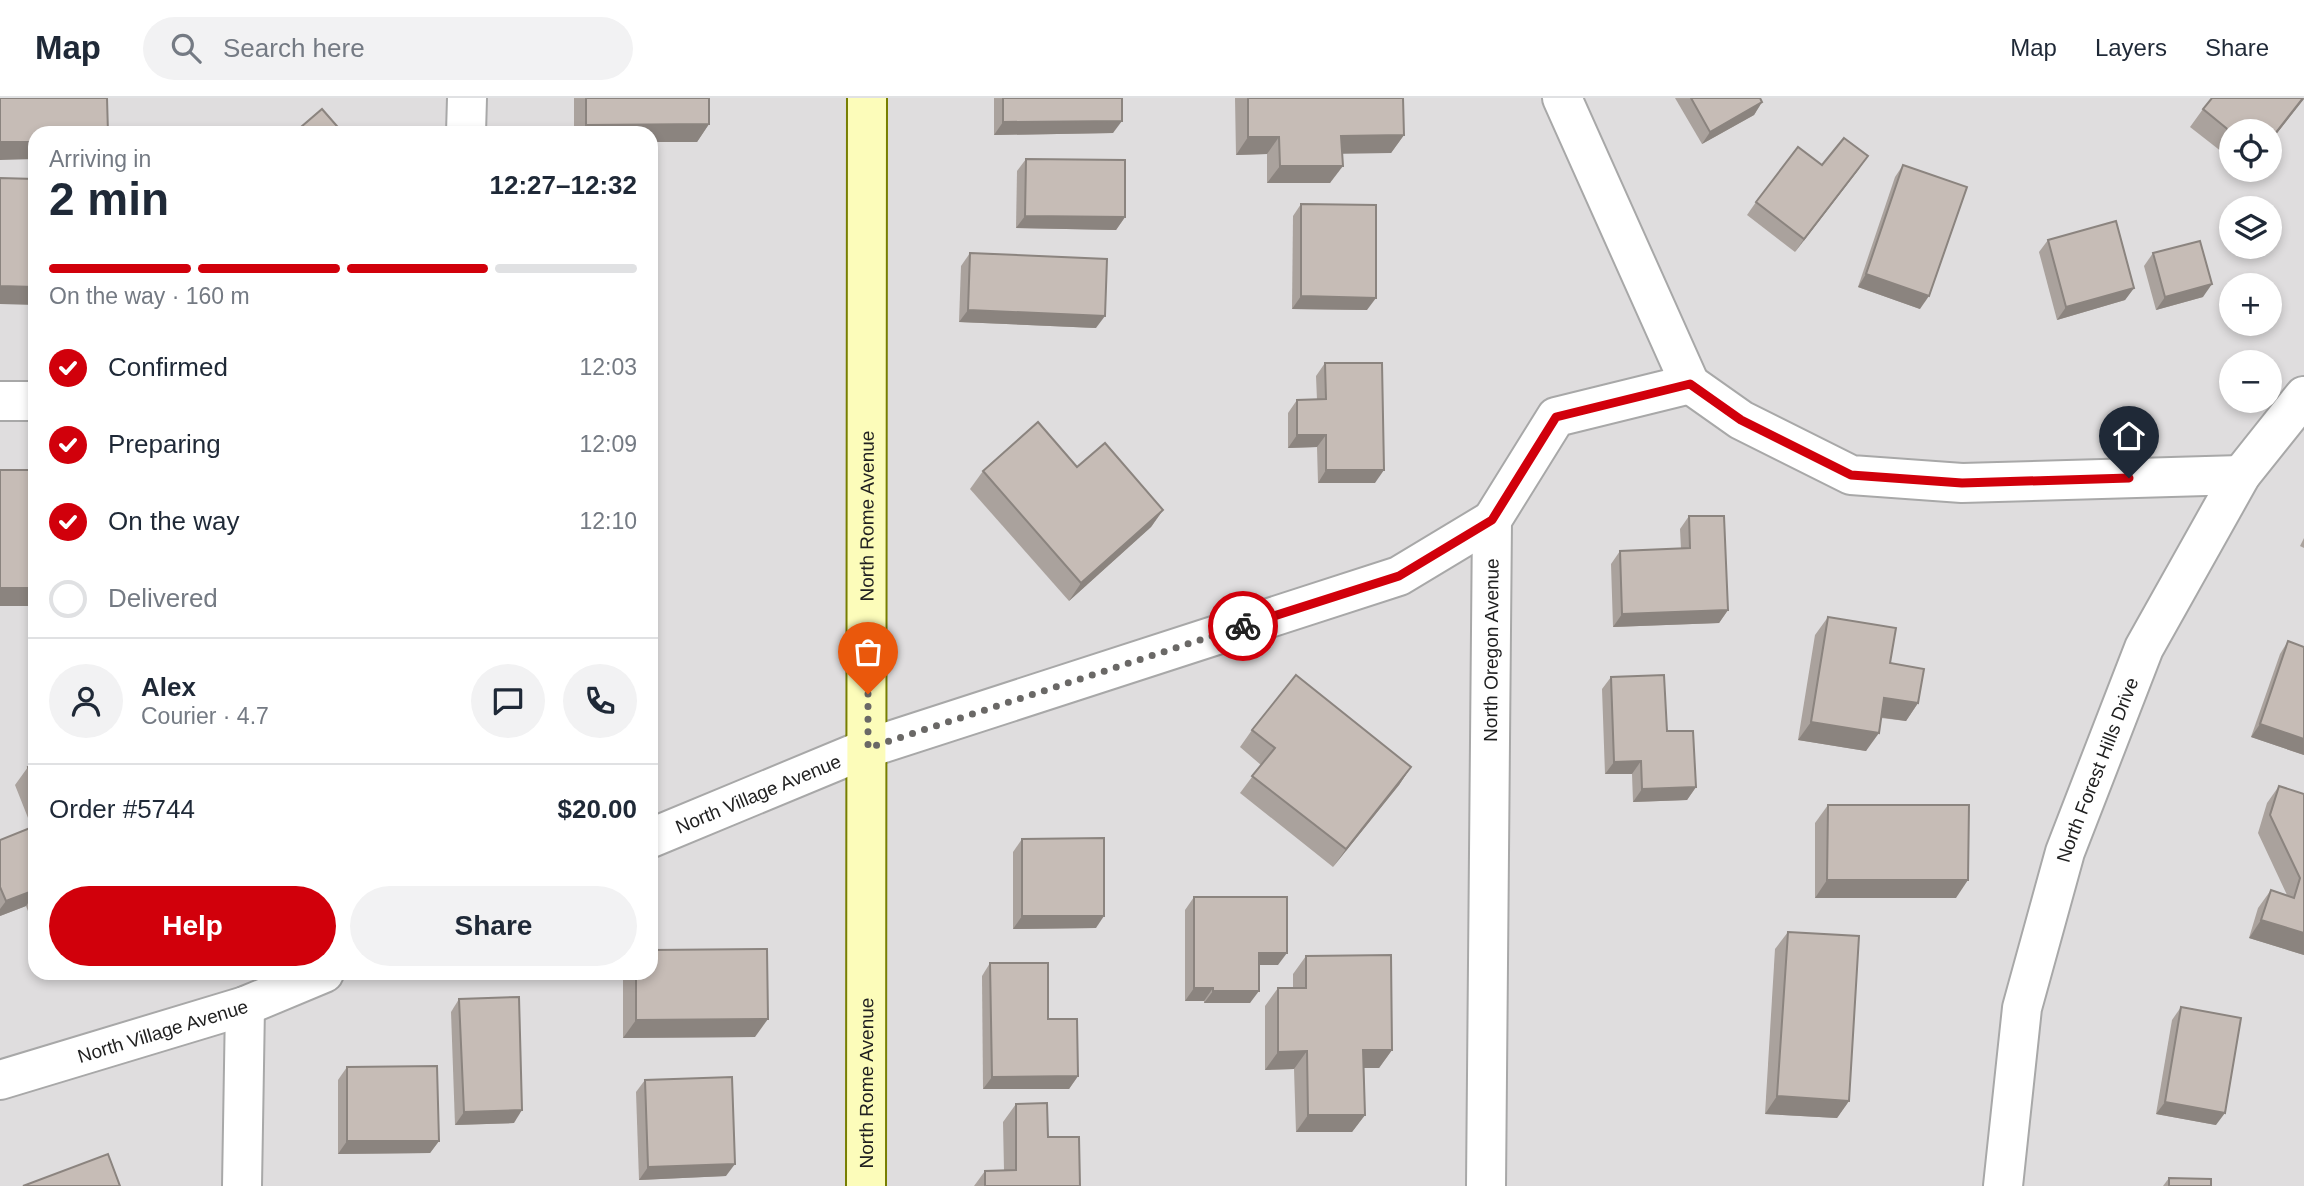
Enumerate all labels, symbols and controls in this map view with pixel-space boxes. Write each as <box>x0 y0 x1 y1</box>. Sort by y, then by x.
search box <box>143 17 633 80</box>
text: Map <box>35 29 101 66</box>
icon: search <box>167 29 205 67</box>
text: Search here <box>223 33 365 63</box>
text: Map <box>2010 34 2057 61</box>
text: Layers <box>2095 34 2167 61</box>
text: Share <box>2205 34 2269 61</box>
map controls <box>2219 119 2282 413</box>
button: locate <box>2219 119 2282 182</box>
text: Arriving in <box>49 146 151 172</box>
text: 12:27–12:32 <box>490 170 637 200</box>
text: 2 min <box>49 173 169 225</box>
button: layers <box>2219 196 2282 259</box>
button: + <box>2219 273 2282 336</box>
text: On the way · 160 m <box>49 283 250 309</box>
icon: check <box>49 349 87 387</box>
button: − <box>2219 350 2282 413</box>
text: Confirmed <box>108 352 228 382</box>
text: 12:03 <box>579 354 637 380</box>
pin <box>2099 406 2159 478</box>
icon: home <box>2110 417 2148 455</box>
icon: check <box>49 426 87 464</box>
text: Preparing <box>108 429 221 459</box>
text: 12:09 <box>579 431 637 457</box>
street label: North Rome Avenue <box>856 431 877 601</box>
icon: check <box>49 503 87 541</box>
text: On the way <box>108 506 240 536</box>
text: 12:10 <box>579 508 637 534</box>
street label: North Oregon Avenue <box>1480 558 1502 742</box>
text: Delivered <box>108 583 218 613</box>
courier <box>1208 591 1278 661</box>
icon: bike <box>1224 607 1262 645</box>
pin <box>838 622 898 694</box>
icon: bag <box>849 633 887 671</box>
button: person <box>49 664 123 738</box>
button: chat <box>471 664 545 738</box>
button: phone <box>563 664 637 738</box>
text: Alex <box>141 672 196 702</box>
street label: North Forest Hills Drive <box>2052 674 2142 865</box>
text: Courier · 4.7 <box>141 703 269 729</box>
street label: North Village Avenue <box>672 750 844 837</box>
text: Order #5744 <box>49 794 195 824</box>
text: $20.00 <box>557 794 637 824</box>
button: Help <box>49 886 336 966</box>
button: Share <box>350 886 637 966</box>
street label: North Village Avenue <box>75 995 250 1066</box>
street label: North Rome Avenue <box>856 998 877 1168</box>

